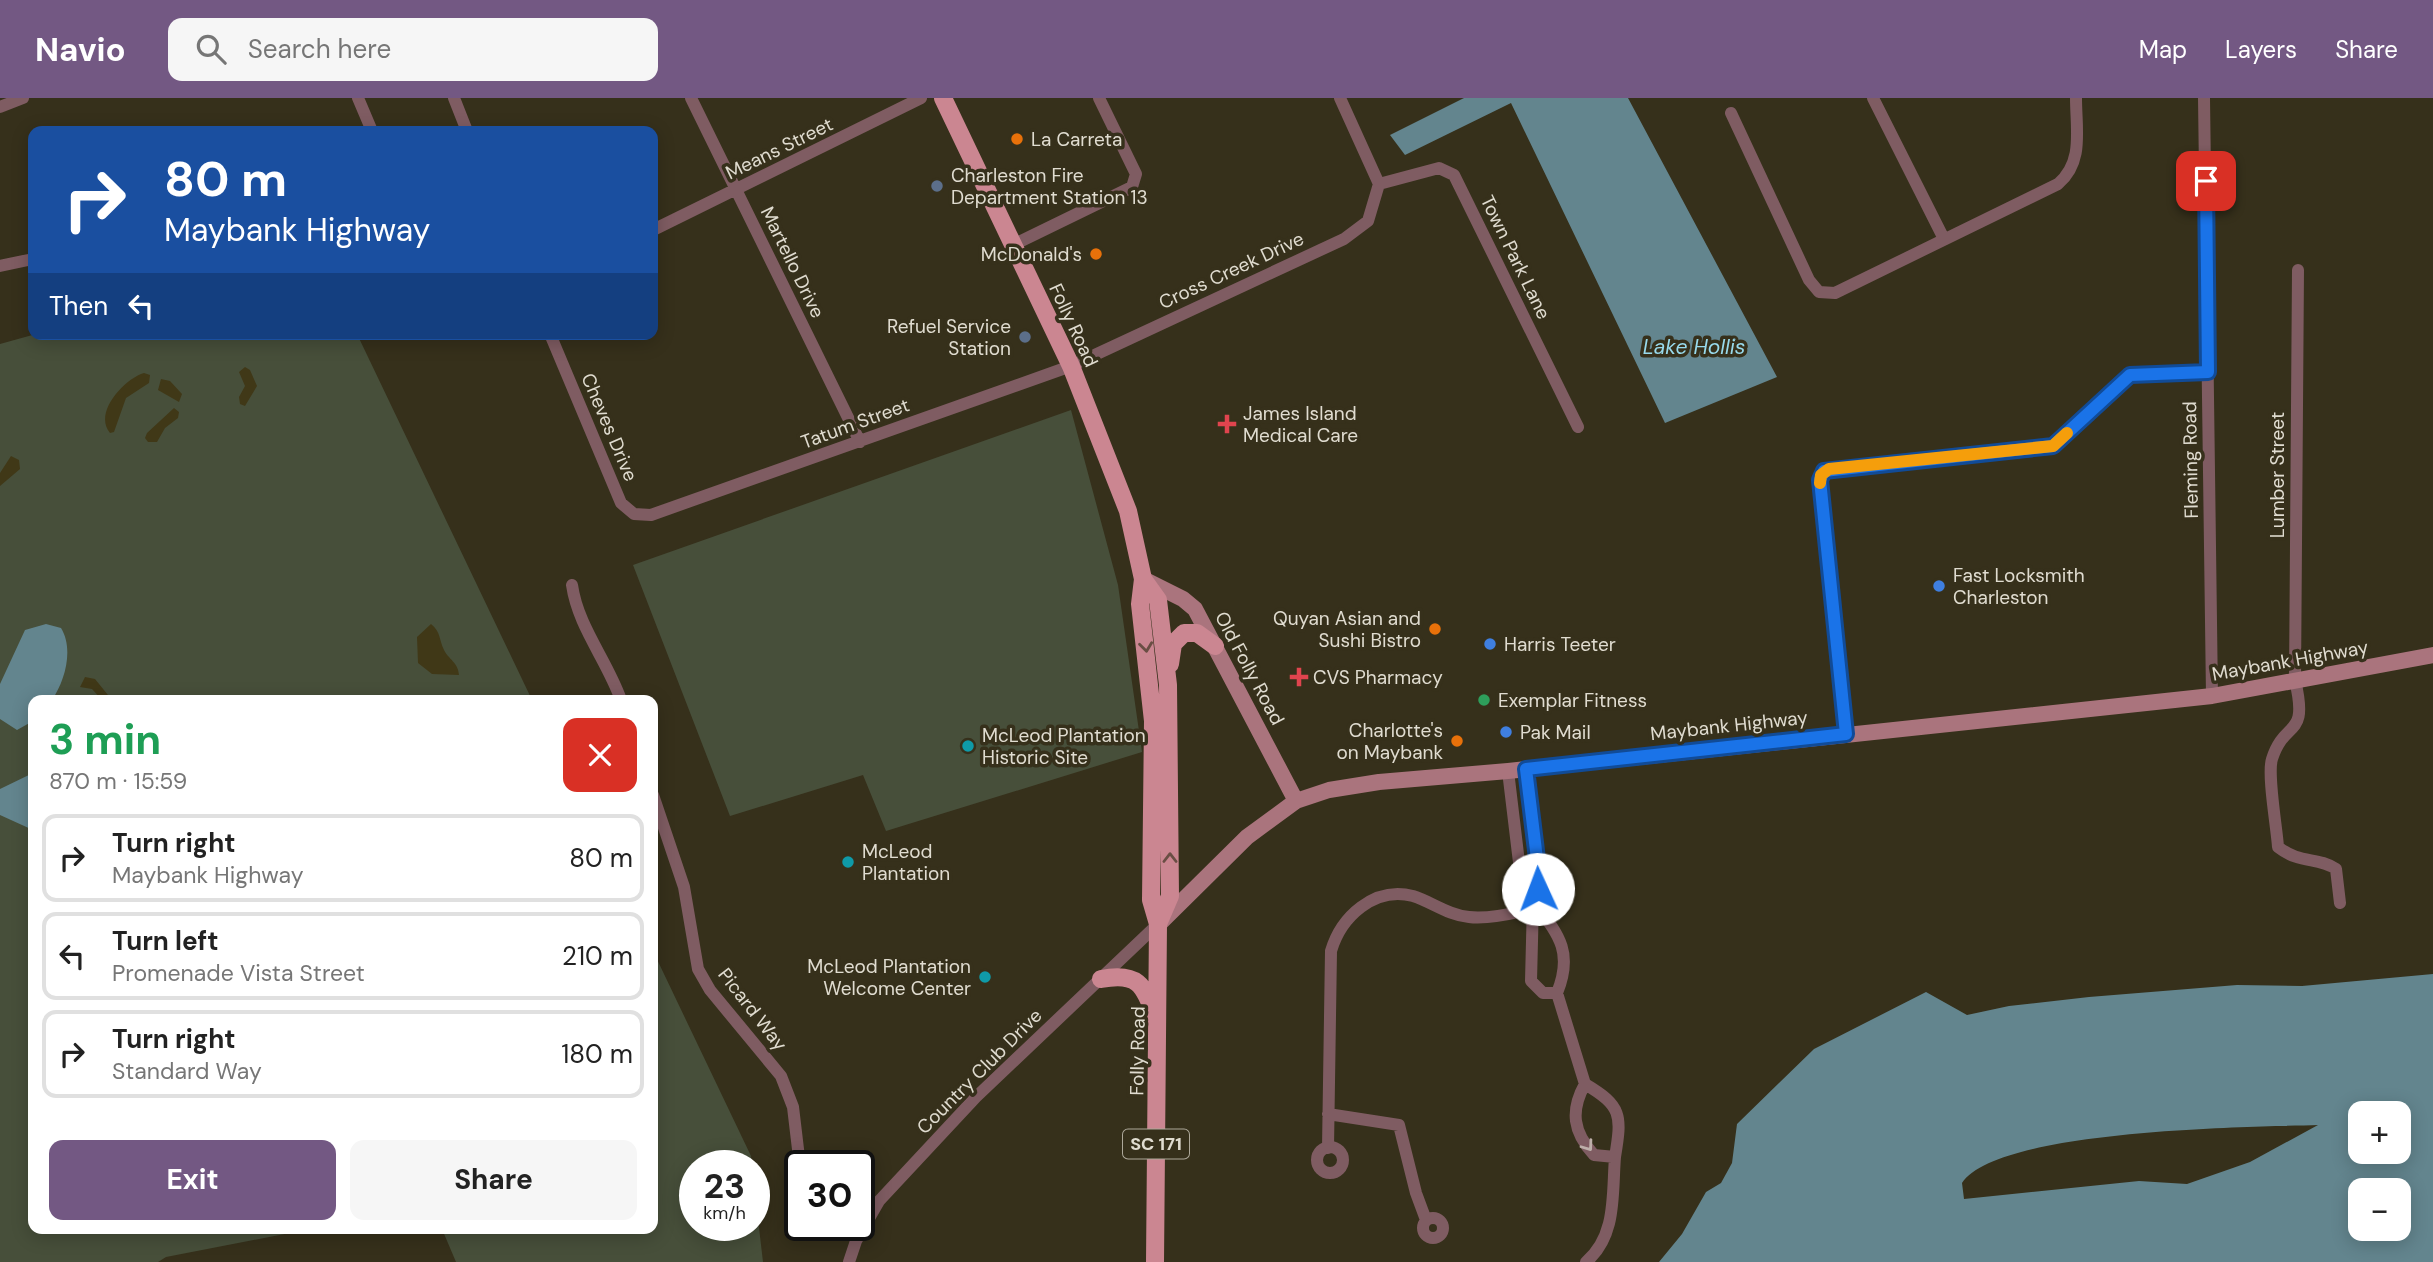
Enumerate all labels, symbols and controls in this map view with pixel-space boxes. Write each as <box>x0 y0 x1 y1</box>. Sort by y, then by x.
search box <box>168 18 658 81</box>
text: Navio <box>35 28 126 71</box>
icon: search <box>192 30 230 68</box>
text: Search here <box>248 32 391 66</box>
text: Map <box>2139 34 2187 65</box>
text: Layers <box>2225 34 2297 65</box>
text: Share <box>2335 34 2398 65</box>
street label: Means Street <box>721 112 837 185</box>
place label: La Carreta <box>1031 127 1122 152</box>
marker: La Carreta <box>1009 131 1025 147</box>
text: 80 m <box>164 147 287 211</box>
pin <box>2176 151 2236 211</box>
icon: right <box>49 154 140 245</box>
icon: arrive <box>2187 162 2225 200</box>
place label: Charleston Fire Department Station 13 <box>951 163 1148 210</box>
marker: Charleston Fire Department Station 13 <box>929 178 945 194</box>
street label: Town Park Lane <box>1475 191 1556 323</box>
street label: Martello Drive <box>755 202 830 322</box>
text: Maybank Highway <box>164 209 430 251</box>
street label: Cross Creek Drive <box>1155 226 1308 315</box>
place label: McDonald's <box>981 242 1082 267</box>
marker: McDonald's <box>1088 246 1104 262</box>
street label: Folly Road <box>1043 279 1104 371</box>
icon: left <box>122 287 160 325</box>
text: Then <box>49 289 108 323</box>
place label: Refuel Service Station <box>887 314 1011 361</box>
marker: Refuel Service Station <box>1017 329 1033 345</box>
water label: Lake Hollis <box>1643 333 1745 361</box>
street label: Cheves Drive <box>576 369 643 485</box>
street label: Tatum Street <box>798 392 913 455</box>
place label: James Island Medical Care <box>1243 401 1358 448</box>
street label: Fleming Road <box>2177 401 2204 519</box>
street label: Lumber Street <box>2265 412 2290 538</box>
marker: James Island Medical Care <box>1217 414 1237 434</box>
place label: Fast Locksmith Charleston <box>1953 563 2085 610</box>
marker: Fast Locksmith Charleston <box>1931 578 1947 594</box>
place label: Quyan Asian and Sushi Bistro <box>1273 606 1421 653</box>
street label: Old Folly Road <box>1209 607 1290 729</box>
marker: Quyan Asian and Sushi Bistro <box>1427 621 1443 637</box>
place label: Harris Teeter <box>1504 632 1616 657</box>
street label: Maybank Highway <box>2210 634 2371 687</box>
marker: Harris Teeter <box>1482 636 1498 652</box>
one-way arrow <box>1139 641 1154 652</box>
place label: CVS Pharmacy <box>1313 665 1443 690</box>
marker: CVS Pharmacy <box>1291 669 1307 685</box>
place label: Exemplar Fitness <box>1498 688 1647 713</box>
marker: Exemplar Fitness <box>1476 692 1492 708</box>
street label: Maybank Highway <box>1649 705 1809 746</box>
text: 3 min <box>49 712 161 767</box>
button: close <box>563 718 637 792</box>
place label: Charlotte's on Maybank <box>1336 718 1443 765</box>
place label: Pak Mail <box>1520 720 1591 745</box>
place label: McLeod Plantation Historic Site <box>982 723 1146 770</box>
marker: Pak Mail <box>1498 724 1514 740</box>
marker: Charlotte's on Maybank <box>1449 733 1465 749</box>
marker: McLeod Plantation Historic Site <box>960 738 976 754</box>
text: 870 m · 15:59 <box>49 766 187 796</box>
text: Turn right <box>112 826 236 860</box>
icon: right <box>53 839 91 877</box>
place label: McLeod Plantation <box>862 839 950 886</box>
text: 80 m <box>569 841 633 875</box>
position arrow <box>1501 852 1575 926</box>
one-way arrow <box>1162 853 1178 863</box>
marker: McLeod Plantation <box>840 854 856 870</box>
text: Maybank Highway <box>112 860 303 890</box>
text: Turn left <box>112 924 219 958</box>
icon: left <box>53 937 91 975</box>
text: 210 m <box>562 939 633 973</box>
place label: McLeod Plantation Welcome Center <box>807 954 971 1001</box>
text: Promenade Vista Street <box>112 958 365 988</box>
street label: Picard Way <box>712 963 793 1056</box>
marker: McLeod Plantation Welcome Center <box>977 969 993 985</box>
street label: Country Club Drive <box>911 1003 1047 1139</box>
street label: Folly Road <box>1124 1006 1151 1096</box>
text: Turn right <box>112 1022 236 1056</box>
icon: right <box>53 1035 91 1073</box>
text: 180 m <box>561 1037 633 1071</box>
text: Standard Way <box>112 1056 262 1086</box>
map controls <box>2348 1101 2411 1241</box>
button: + <box>2348 1101 2411 1164</box>
road number: SC 171 <box>1123 1129 1189 1158</box>
one-way arrow <box>1580 1138 1592 1151</box>
button: Exit <box>49 1140 336 1220</box>
button: Share <box>350 1140 637 1220</box>
speed limit sign: 30 <box>784 1150 875 1241</box>
text: 23 <box>704 1163 745 1209</box>
button: − <box>2348 1178 2411 1241</box>
text: km/h <box>703 1201 746 1225</box>

